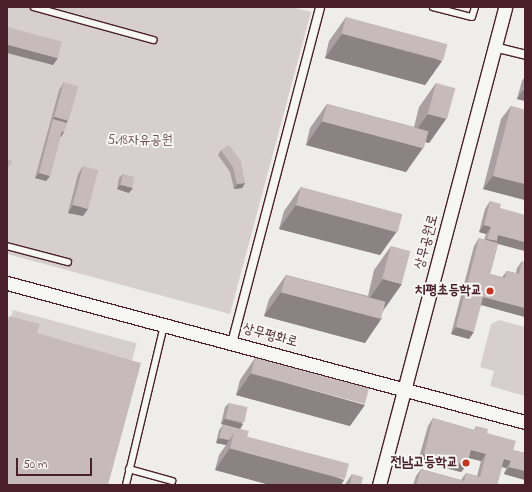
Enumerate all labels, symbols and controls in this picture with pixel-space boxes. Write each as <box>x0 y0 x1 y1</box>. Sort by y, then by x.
park label: 5.18자유공원 <box>107 133 173 149</box>
street label: 상무공원로 <box>412 213 442 271</box>
place label: 치평초등학교 <box>414 283 482 299</box>
marker: 치평초등학교 <box>485 286 495 296</box>
street label: 상무평화로 <box>241 321 299 351</box>
scale bar <box>18 450 94 476</box>
place label: 전남고등학교 <box>390 455 458 471</box>
text: 50 m <box>23 456 47 474</box>
marker: 전남고등학교 <box>461 458 471 468</box>

